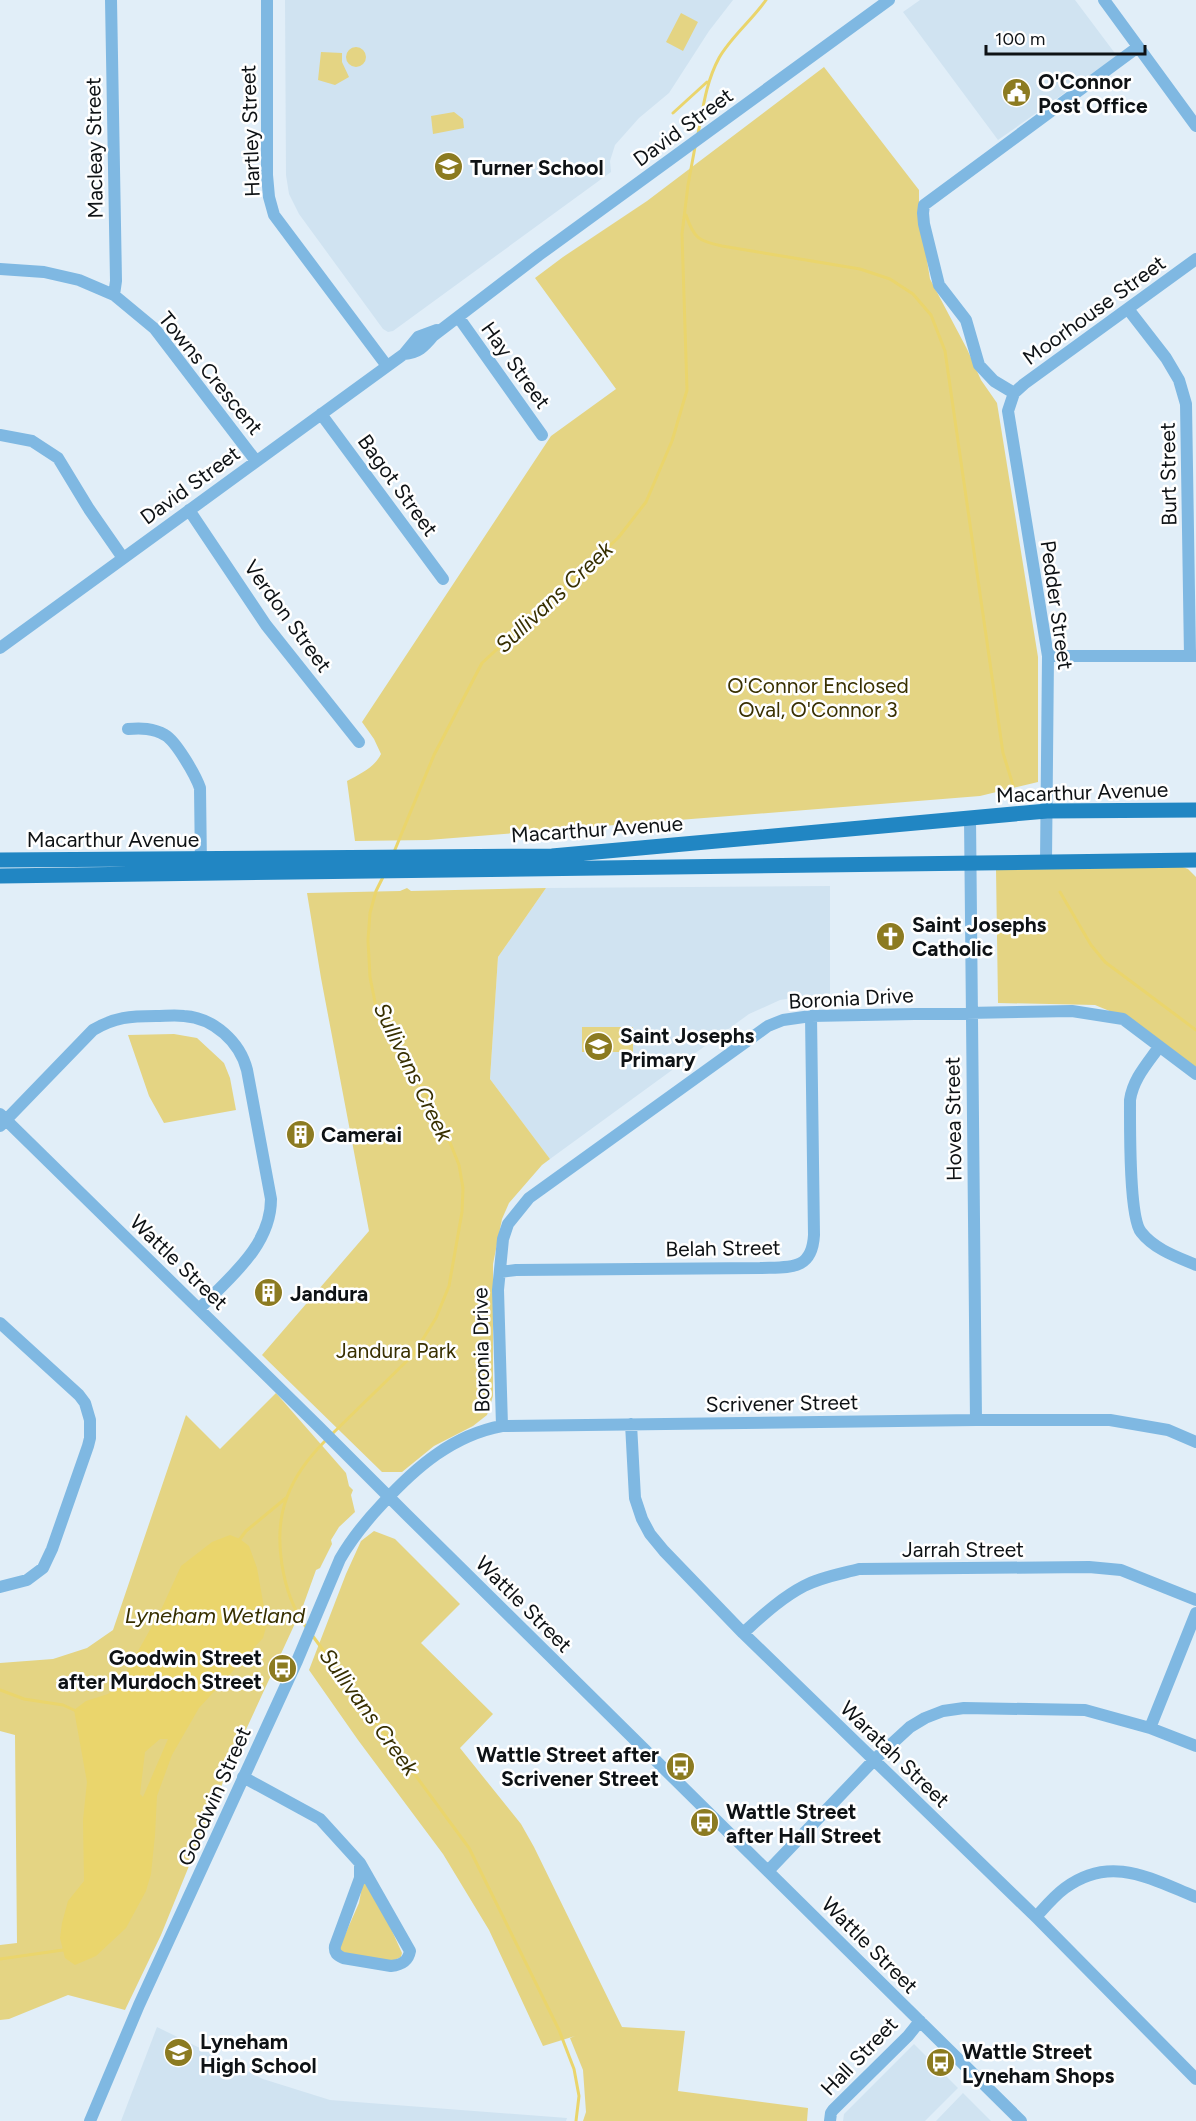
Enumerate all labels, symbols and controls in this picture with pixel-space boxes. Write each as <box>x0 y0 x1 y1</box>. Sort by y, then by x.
scale bar <box>986 18 1145 56</box>
text: 100 m <box>995 28 1045 50</box>
street label: Hartley Street <box>235 64 265 198</box>
place label: O'Connor Post Office <box>1038 69 1148 118</box>
street label: Macleay Street <box>80 77 108 219</box>
public building icon: O'Connor Post Office <box>1001 77 1033 109</box>
street label: David Street <box>628 82 738 172</box>
school or university icon: Turner School <box>433 151 465 183</box>
place label: Turner School <box>470 155 604 180</box>
street label: Moorhouse Street <box>1018 250 1170 370</box>
street label: Towns Crescent <box>154 306 268 440</box>
street label: Hay Street <box>476 317 556 413</box>
street label: Burt Street <box>1155 422 1181 526</box>
street label: Bagot Street <box>353 429 443 541</box>
street label: David Street <box>135 440 245 530</box>
water label: Sullivans Creek <box>490 535 619 658</box>
street label: Pedder Street <box>1036 539 1078 671</box>
street label: Verdon Street <box>239 555 337 677</box>
park label: O'Connor Enclosed Oval, O'Connor 3 <box>727 673 909 722</box>
street label: Macarthur Avenue <box>995 777 1169 807</box>
street label: Macarthur Avenue <box>510 811 684 847</box>
street label: Macarthur Avenue <box>27 827 199 852</box>
place label: Saint Josephs Catholic <box>912 912 1047 961</box>
church icon: Saint Josephs Catholic <box>875 920 907 952</box>
street label: Boronia Drive <box>788 982 914 1014</box>
water label: Sullivans Creek <box>368 998 459 1147</box>
place label: Saint Josephs Primary <box>620 1023 755 1072</box>
school or university icon: Saint Josephs Primary <box>583 1031 615 1063</box>
street label: Hovea Street <box>939 1056 967 1181</box>
building icon: Camerai <box>284 1118 316 1150</box>
place label: Camerai <box>321 1122 402 1147</box>
street label: Wattle Street <box>125 1209 233 1315</box>
street label: Belah Street <box>665 1234 781 1262</box>
building icon: Jandura <box>253 1277 285 1309</box>
place label: Jandura <box>290 1281 368 1306</box>
street label: Boronia Drive <box>467 1287 495 1413</box>
park label: Jandura Park <box>336 1338 457 1363</box>
street label: Scrivener Street <box>705 1389 859 1417</box>
street label: Jarrah Street <box>902 1537 1024 1562</box>
street label: Wattle Street <box>471 1551 577 1657</box>
water label: Lyneham Wetland <box>125 1602 306 1629</box>
water label: Sullivans Creek <box>314 1643 425 1782</box>
place label: Goodwin Street after Murdoch Street <box>58 1645 262 1694</box>
bus stop icon: Goodwin Street after Murdoch Street <box>267 1653 299 1685</box>
street label: Waratah Street <box>835 1696 955 1812</box>
street label: Goodwin Street <box>172 1722 256 1869</box>
place label: Wattle Street after Scrivener Street <box>476 1742 659 1791</box>
bus stop icon: Wattle Street after Scrivener Street <box>664 1750 696 1782</box>
place label: Wattle Street after Hall Street <box>726 1799 881 1848</box>
bus stop icon: Wattle Street after Hall Street <box>689 1807 721 1839</box>
street label: Wattle Street <box>817 1892 923 1998</box>
street label: Hall Street <box>815 2011 903 2101</box>
place label: Lyneham High School <box>200 2029 317 2078</box>
school or university icon: Lyneham High School <box>163 2037 195 2069</box>
place label: Wattle Street Lyneham Shops <box>962 2039 1115 2088</box>
bus stop icon: Wattle Street Lyneham Shops <box>925 2047 957 2079</box>

